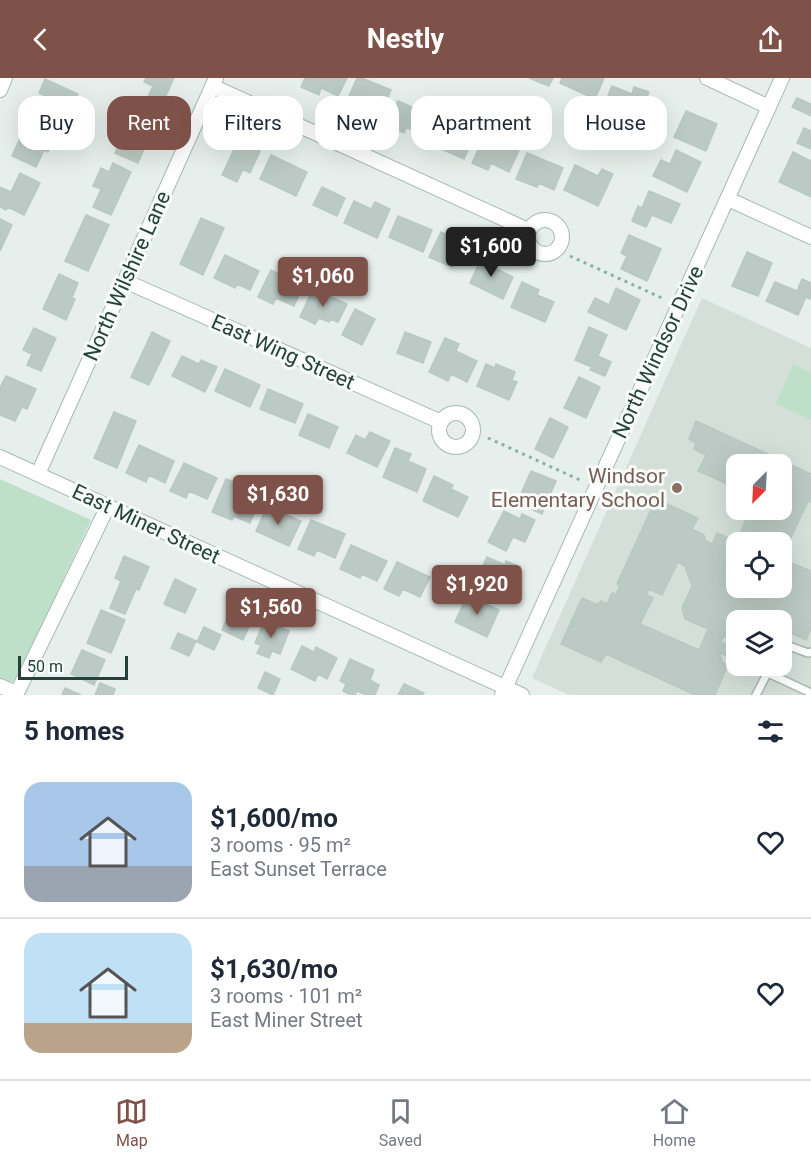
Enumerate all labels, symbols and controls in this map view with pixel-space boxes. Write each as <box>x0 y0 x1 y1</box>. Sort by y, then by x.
icon: back <box>24 23 57 56</box>
text: Nestly <box>367 23 444 55</box>
icon: share <box>754 23 787 56</box>
chip: Buy <box>18 96 95 150</box>
chip: Rent <box>107 96 191 150</box>
chip: Filters <box>203 96 303 150</box>
chip: New <box>315 96 399 150</box>
chip: Apartment <box>411 96 552 150</box>
chip: House <box>564 96 667 150</box>
street label: North Wilshire Lane <box>79 187 175 365</box>
pin: $1,600 <box>442 227 540 278</box>
text: $1,600 <box>460 234 522 258</box>
pin: $1,060 <box>274 257 372 308</box>
street label: North Windsor Drive <box>607 262 709 442</box>
text: $1,060 <box>292 264 354 288</box>
street label: East Wing Street <box>208 310 358 394</box>
north arrow <box>726 454 792 520</box>
map controls <box>726 454 792 676</box>
place label: Windsor Elementary School <box>491 464 665 512</box>
pin: $1,630 <box>229 475 327 526</box>
street label: East Miner Street <box>68 479 224 569</box>
marker: Windsor Elementary School <box>670 481 684 495</box>
text: $1,630 <box>247 482 309 506</box>
button: locate <box>726 532 792 598</box>
pin: $1,920 <box>428 565 526 616</box>
text: $1,920 <box>446 572 508 596</box>
pin: $1,560 <box>222 588 320 639</box>
text: $1,560 <box>240 595 302 619</box>
button: layers <box>726 610 792 676</box>
scale bar <box>18 653 128 680</box>
text: 50 m <box>27 657 63 676</box>
icon: filters <box>754 715 787 748</box>
text: 5 homes <box>24 716 125 746</box>
text: $1,600/mo <box>210 803 338 833</box>
icon: home <box>72 806 144 878</box>
icon: heart <box>754 826 787 859</box>
text: 3 rooms · 95 m² <box>210 833 351 857</box>
text: East Sunset Terrace <box>210 857 387 881</box>
text: $1,630/mo <box>210 954 338 984</box>
icon: home <box>72 957 144 1029</box>
icon: heart <box>754 977 787 1010</box>
text: 3 rooms · 101 m² <box>210 984 362 1008</box>
text: East Miner Street <box>210 1008 363 1032</box>
tab: Map <box>115 1095 148 1150</box>
tab: Saved <box>379 1095 422 1150</box>
tab: Home <box>653 1095 696 1150</box>

